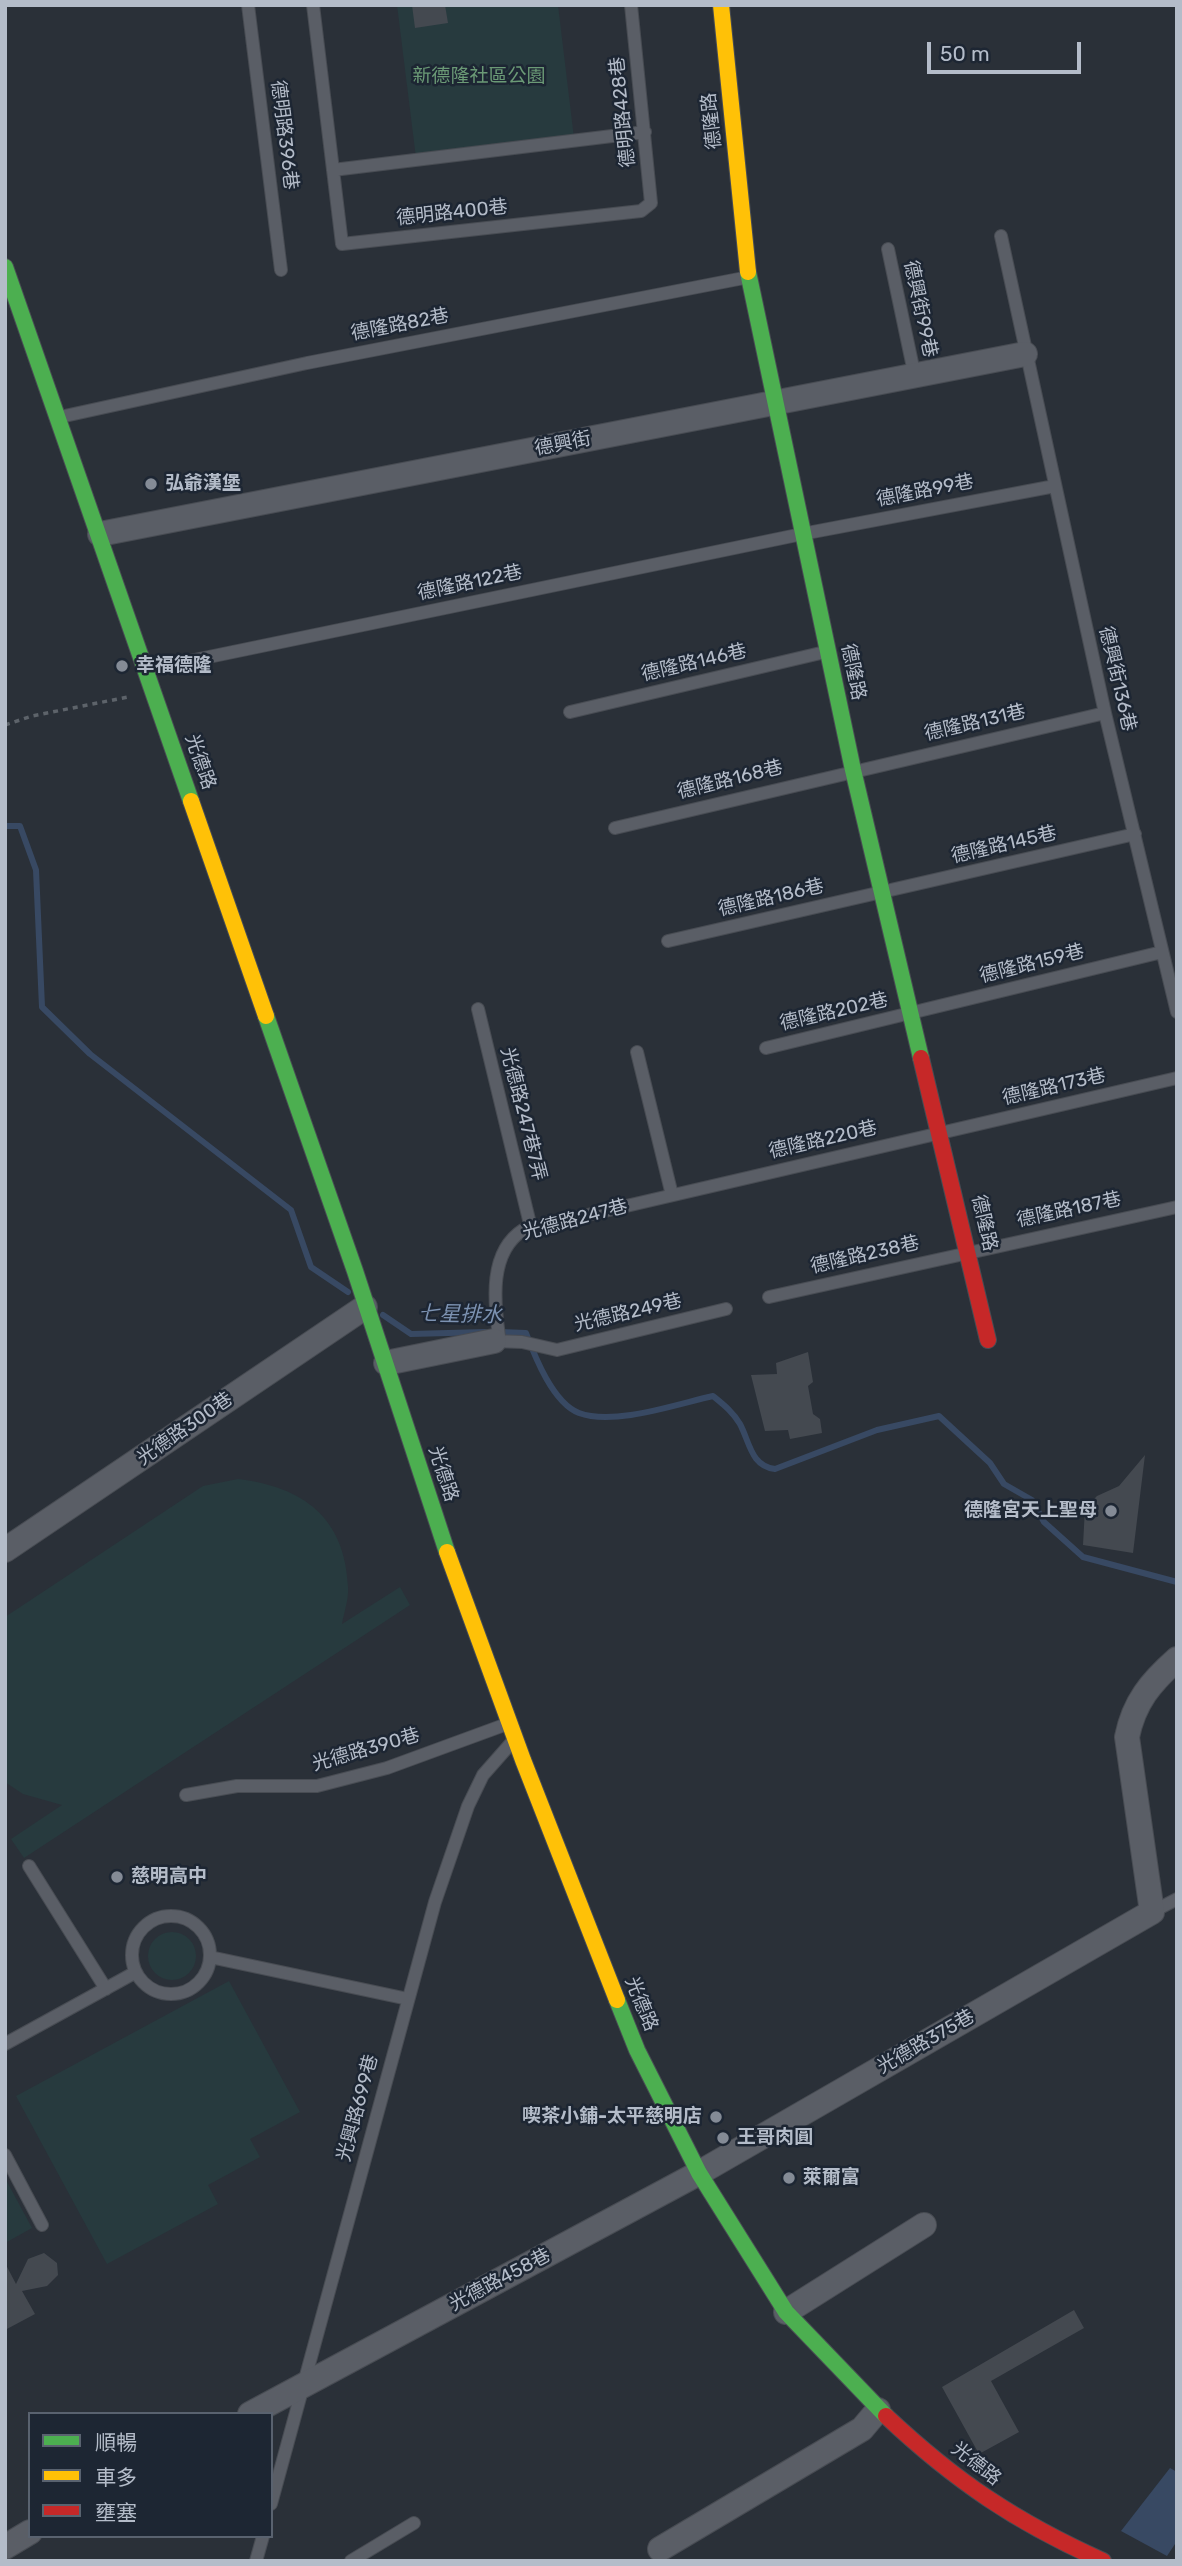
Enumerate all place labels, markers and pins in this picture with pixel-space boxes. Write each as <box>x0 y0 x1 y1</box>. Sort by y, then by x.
place label: 弘爺漢堡 <box>165 473 241 495</box>
marker: 弘爺漢堡 <box>143 476 159 492</box>
place label: 幸福德隆 <box>136 655 212 677</box>
marker: 幸福德隆 <box>114 658 130 674</box>
place label: 德隆宮天上聖母 <box>964 1500 1097 1522</box>
marker: 德隆宮天上聖母 <box>1103 1503 1119 1519</box>
place label: 慈明高中 <box>131 1866 207 1888</box>
marker: 慈明高中 <box>109 1869 125 1885</box>
place label: 喫茶小鋪-太平慈明店 <box>522 2106 702 2128</box>
marker: 喫茶小鋪-太平慈明店 <box>708 2109 724 2125</box>
place label: 王哥肉圓 <box>737 2127 813 2149</box>
marker: 王哥肉圓 <box>715 2130 731 2146</box>
place label: 萊爾富 <box>803 2167 860 2189</box>
marker: 萊爾富 <box>781 2170 797 2186</box>

